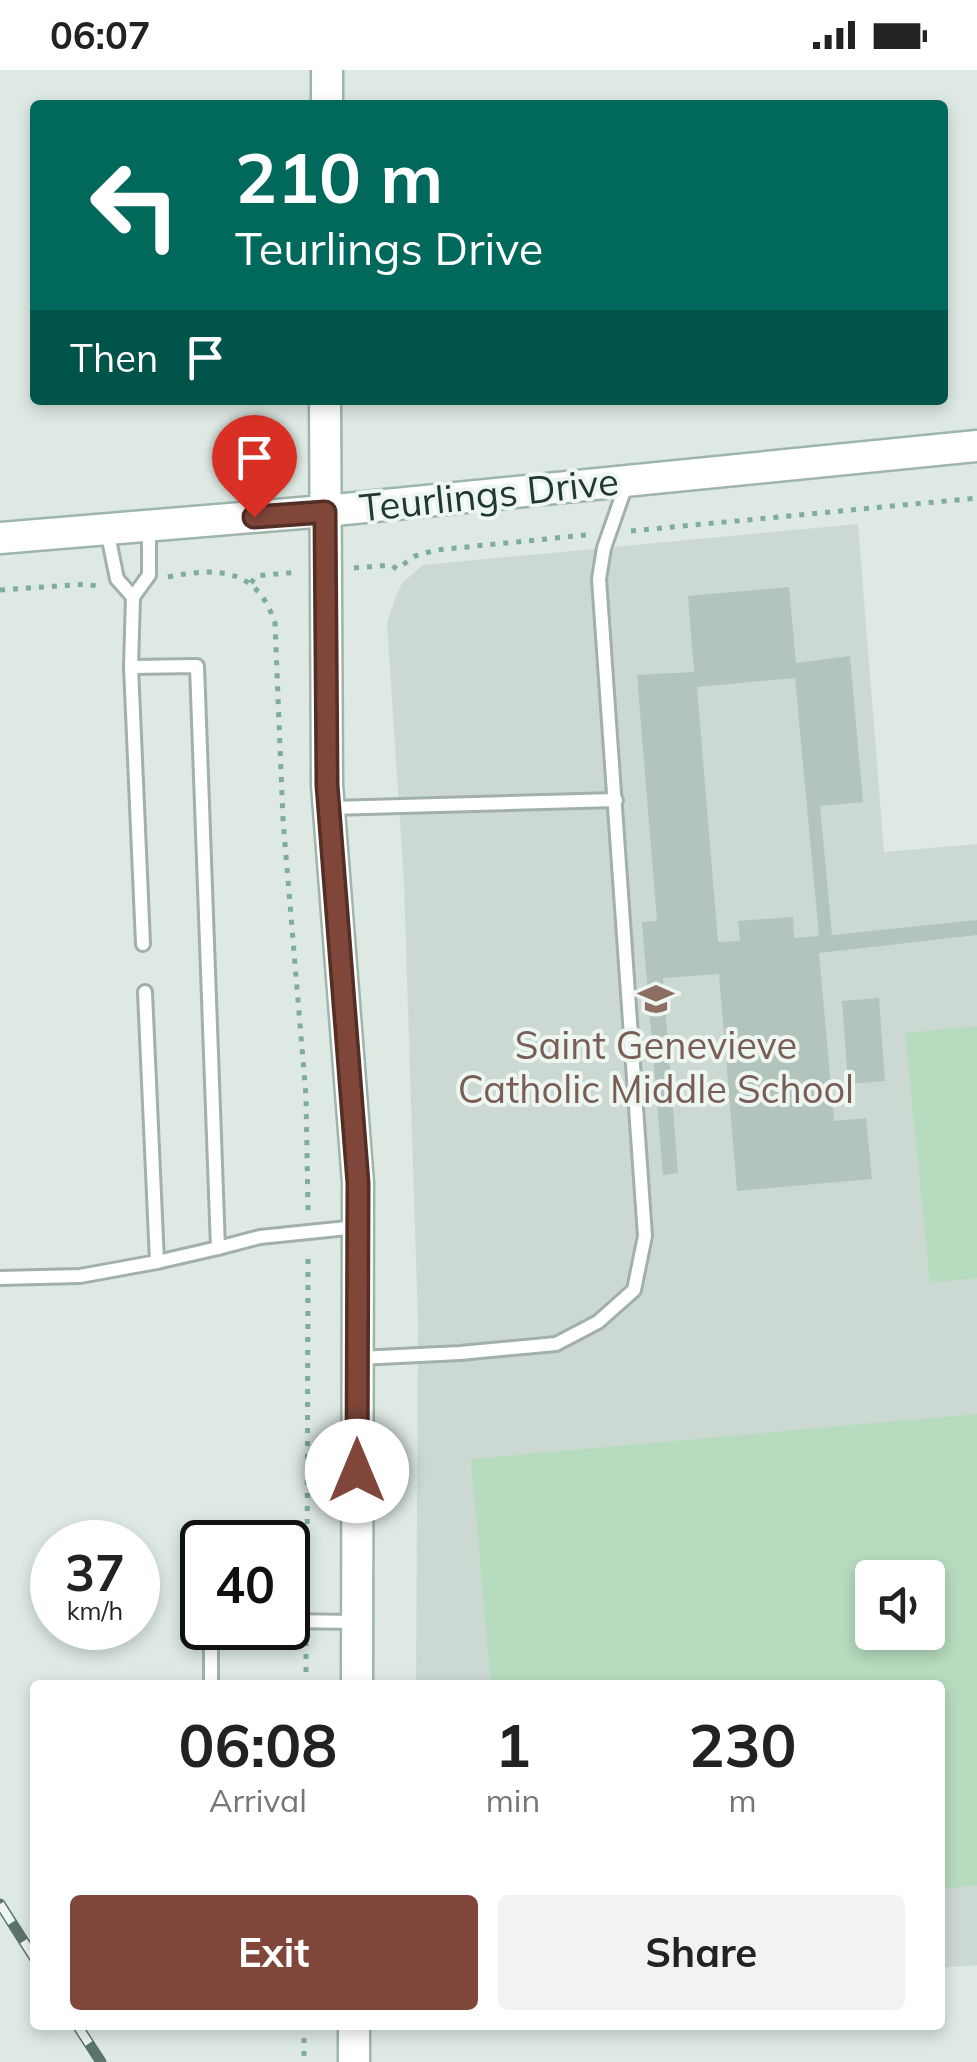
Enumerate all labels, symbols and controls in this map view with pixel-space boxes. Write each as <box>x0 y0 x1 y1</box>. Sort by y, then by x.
text: 06:07 <box>50 11 151 59</box>
text: 210 m <box>235 133 443 221</box>
icon: left <box>70 140 200 270</box>
text: Teurlings Drive <box>235 220 543 276</box>
icon: arrive <box>178 330 233 385</box>
text: Then <box>70 334 158 382</box>
pin <box>212 415 297 518</box>
icon: arrive <box>227 430 282 485</box>
street label: Teurlings Drive <box>357 457 621 531</box>
school or university icon: Saint Genevieve Catholic Middle School <box>637 980 675 1018</box>
place label: Saint Genevieve Catholic Middle School <box>458 1021 854 1113</box>
position arrow <box>305 1419 409 1523</box>
speed limit sign: 40 <box>180 1520 310 1650</box>
text: 37 <box>65 1541 125 1604</box>
map controls <box>855 1560 945 1650</box>
button: sound <box>855 1560 945 1650</box>
text: km/h <box>67 1595 123 1626</box>
text: 06:08 <box>178 1707 337 1782</box>
text: 1 <box>495 1707 531 1782</box>
text: 230 <box>689 1707 797 1782</box>
text: Arrival <box>209 1780 307 1820</box>
text: min <box>486 1780 540 1820</box>
text: m <box>729 1780 757 1820</box>
button: Exit <box>70 1895 478 2010</box>
button: Share <box>498 1895 905 2010</box>

